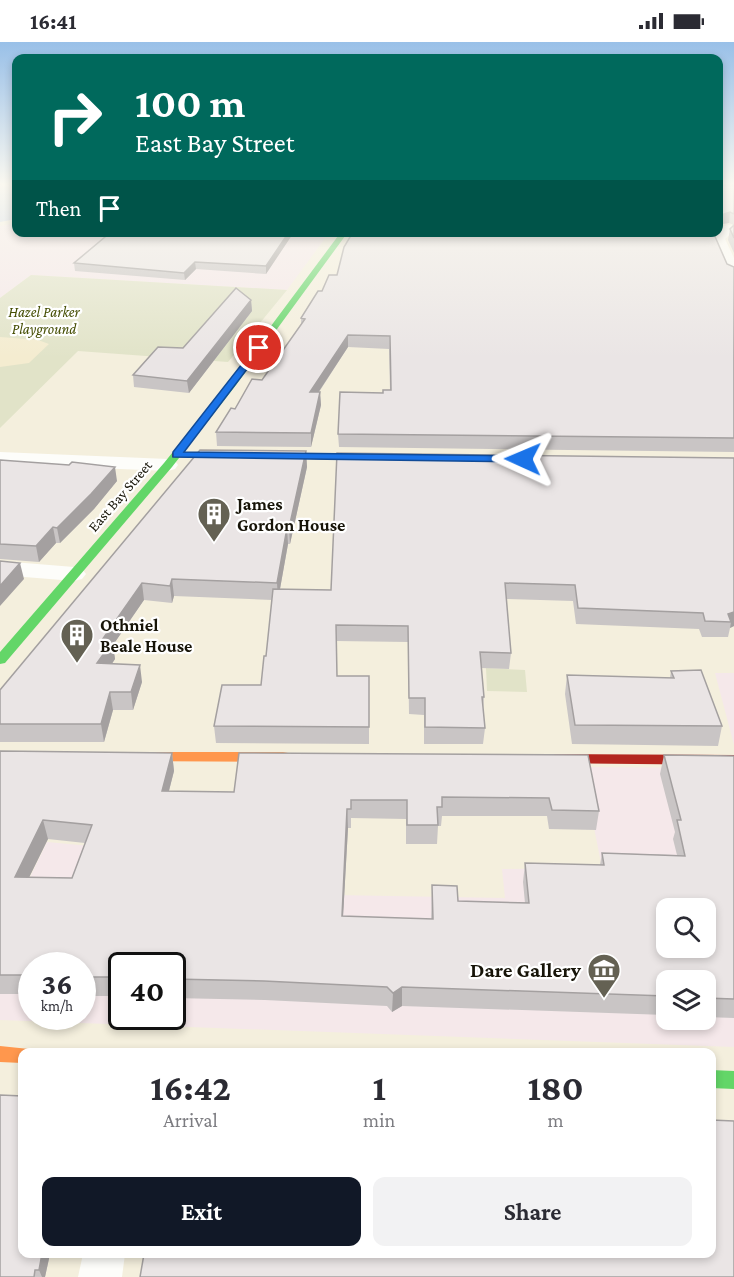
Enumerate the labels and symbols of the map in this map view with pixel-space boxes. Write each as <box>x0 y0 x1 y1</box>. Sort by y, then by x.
park label: Hazel Parker Playground <box>8 304 81 338</box>
pin <box>233 322 284 373</box>
position arrow <box>491 427 555 491</box>
street label: East Bay Street <box>85 457 157 535</box>
place label: James Gordon House <box>235 494 345 535</box>
building icon: James Gordon House <box>196 496 232 543</box>
place label: Othniel Beale House <box>100 615 192 656</box>
building icon: Othniel Beale House <box>59 617 95 664</box>
speed limit sign: 40 <box>108 952 186 1030</box>
museum icon: Dare Gallery <box>586 952 622 999</box>
place label: Dare Gallery <box>470 958 582 982</box>

